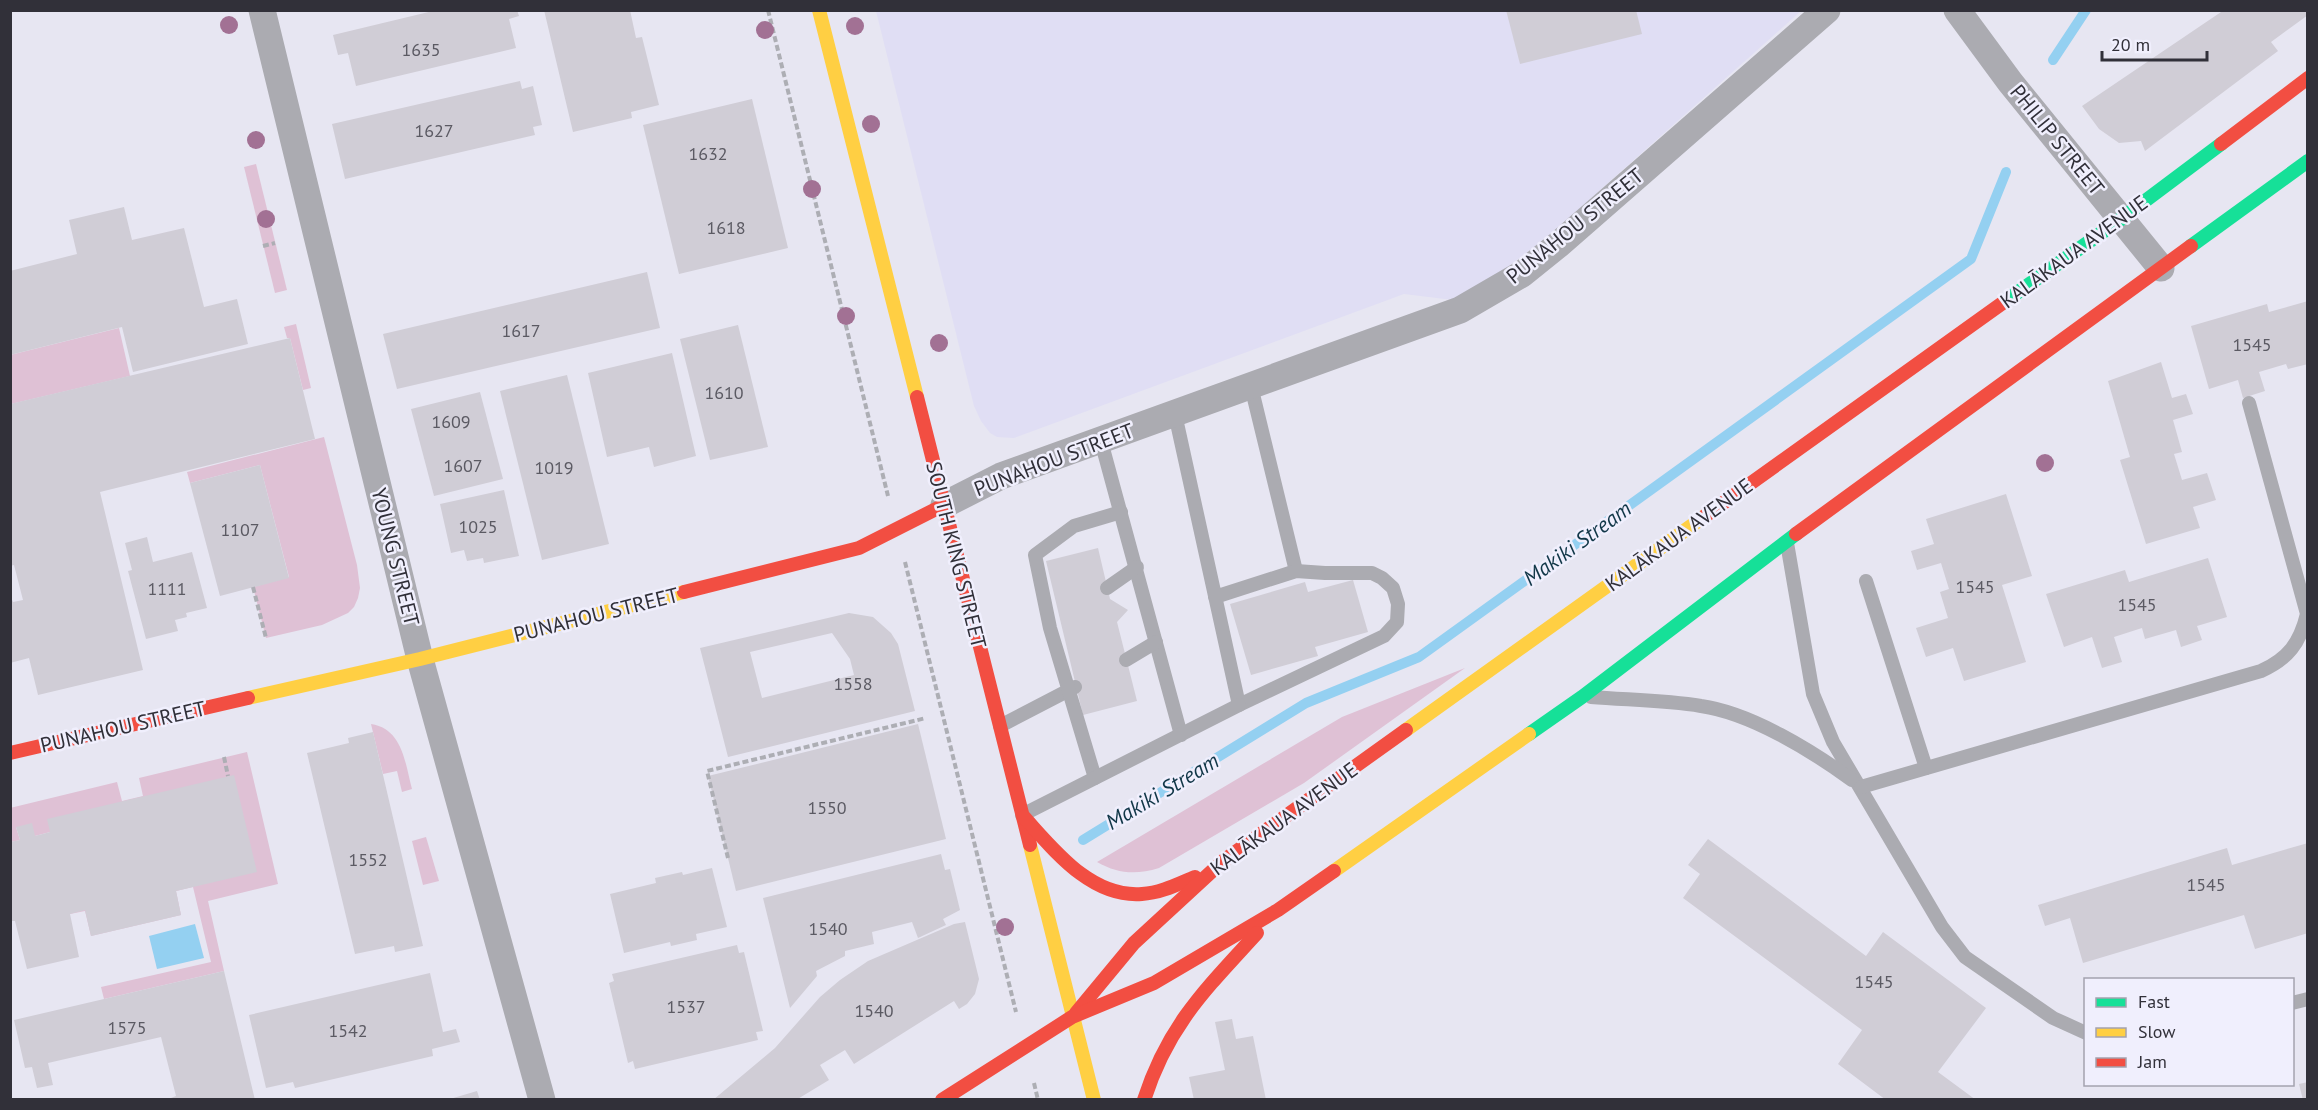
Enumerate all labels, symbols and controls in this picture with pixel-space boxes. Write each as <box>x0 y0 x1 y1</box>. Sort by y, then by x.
scale bar <box>2102 24 2207 62</box>
text: 20 m <box>2111 33 2150 56</box>
house number: 1635 <box>401 38 441 61</box>
street label: PHILIP STREET <box>2004 79 2111 201</box>
house number: 1627 <box>414 119 454 142</box>
house number: 1632 <box>688 142 728 165</box>
street label: PUNAHOU STREET <box>1500 162 1649 289</box>
street label: KALĀKAUA AVENUE <box>1995 189 2153 314</box>
house number: 1618 <box>706 216 746 239</box>
house number: 1617 <box>501 319 541 342</box>
house number: 1545 <box>2232 333 2272 356</box>
house number: 1610 <box>704 381 744 404</box>
house number: 1609 <box>431 410 471 433</box>
street label: PUNAHOU STREET <box>970 417 1138 502</box>
house number: 1607 <box>443 454 483 477</box>
house number: 1019 <box>534 456 574 479</box>
street label: SOUTH KING STREET <box>920 459 993 651</box>
street label: KALĀKAUA AVENUE <box>1600 472 1758 597</box>
street label: YOUNG STREET <box>365 485 426 629</box>
water label: Makiki Stream <box>1517 494 1637 592</box>
house number: 1025 <box>458 515 498 538</box>
house number: 1107 <box>220 518 260 541</box>
house number: 1545 <box>1955 575 1995 598</box>
house number: 1111 <box>147 577 187 600</box>
street label: PUNAHOU STREET <box>511 581 682 648</box>
house number: 1545 <box>2117 593 2157 616</box>
house number: 1558 <box>833 672 873 695</box>
street label: PUNAHOU STREET <box>37 694 209 759</box>
water label: Makiki Stream <box>1100 746 1224 836</box>
street label: KALĀKAUA AVENUE <box>1205 756 1363 881</box>
house number: 1550 <box>807 796 847 819</box>
house number: 1552 <box>348 848 388 871</box>
house number: 1545 <box>2186 873 2226 896</box>
house number: 1540 <box>808 917 848 940</box>
house number: 1545 <box>1854 970 1894 993</box>
legend <box>2084 978 2294 1086</box>
text: Fast <box>2138 990 2170 1013</box>
house number: 1537 <box>666 995 706 1018</box>
house number: 1540 <box>854 999 894 1022</box>
house number: 1575 <box>107 1016 147 1039</box>
house number: 1542 <box>328 1019 368 1042</box>
text: Slow <box>2138 1020 2176 1043</box>
text: Jam <box>2137 1050 2167 1073</box>

